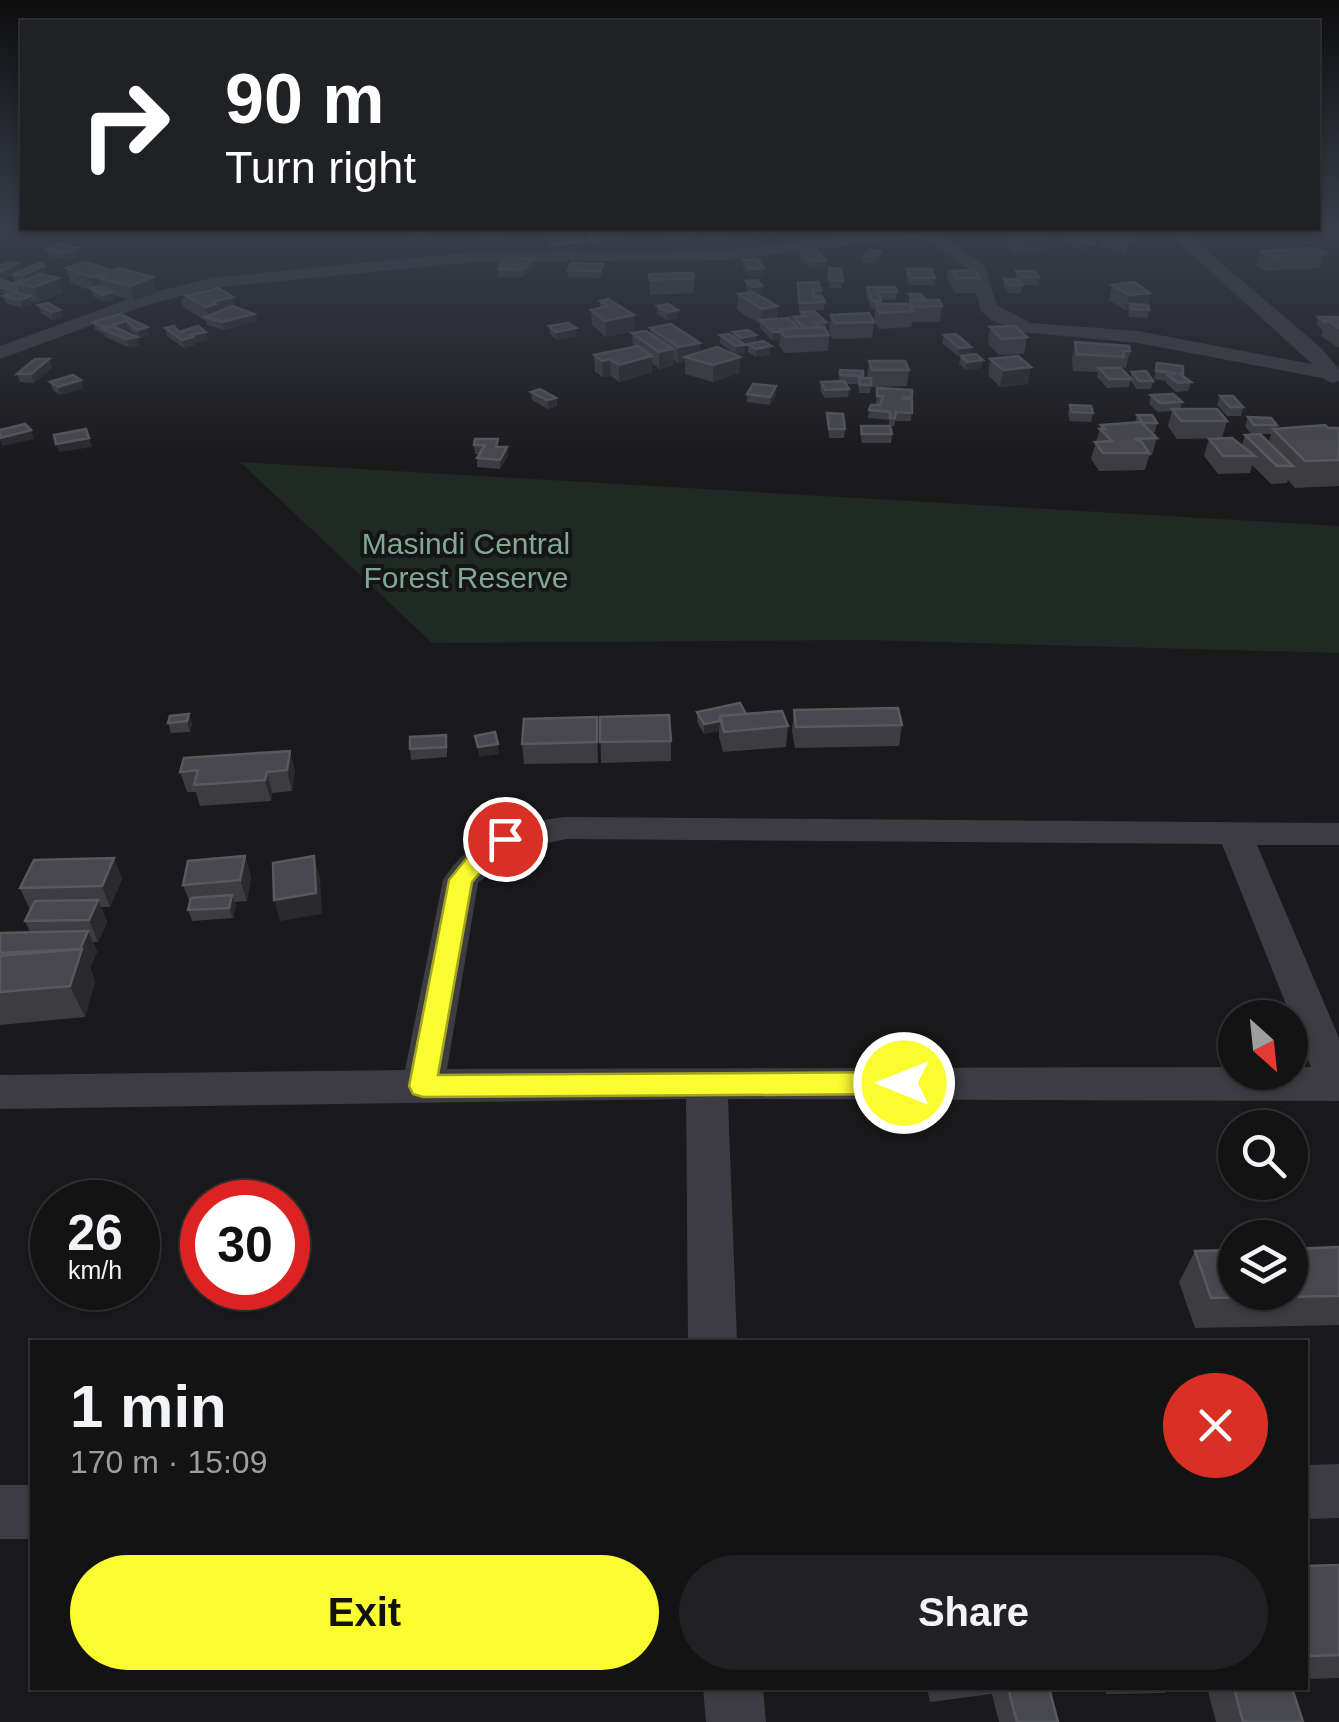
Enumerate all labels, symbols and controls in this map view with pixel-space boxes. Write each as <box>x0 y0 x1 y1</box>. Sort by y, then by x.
icon: right <box>60 60 190 190</box>
text: 90 m <box>225 60 385 138</box>
text: Turn right <box>225 142 416 193</box>
park label: Masindi Central Forest Reserve <box>362 527 570 594</box>
pin <box>463 797 548 882</box>
icon: arrive <box>478 812 533 867</box>
north arrow <box>1218 1000 1308 1090</box>
map controls <box>1218 1000 1308 1310</box>
position arrow <box>852 1031 956 1135</box>
button: search <box>1218 1110 1308 1200</box>
speed limit sign: 30 <box>180 1180 310 1310</box>
text: 26 <box>67 1205 123 1261</box>
button: layers <box>1218 1220 1308 1310</box>
text: km/h <box>68 1256 122 1284</box>
text: 1 min <box>70 1373 227 1440</box>
button: close <box>1163 1373 1268 1478</box>
text: 170 m · 15:09 <box>70 1444 267 1480</box>
button: Exit <box>70 1555 659 1670</box>
button: Share <box>679 1555 1268 1670</box>

